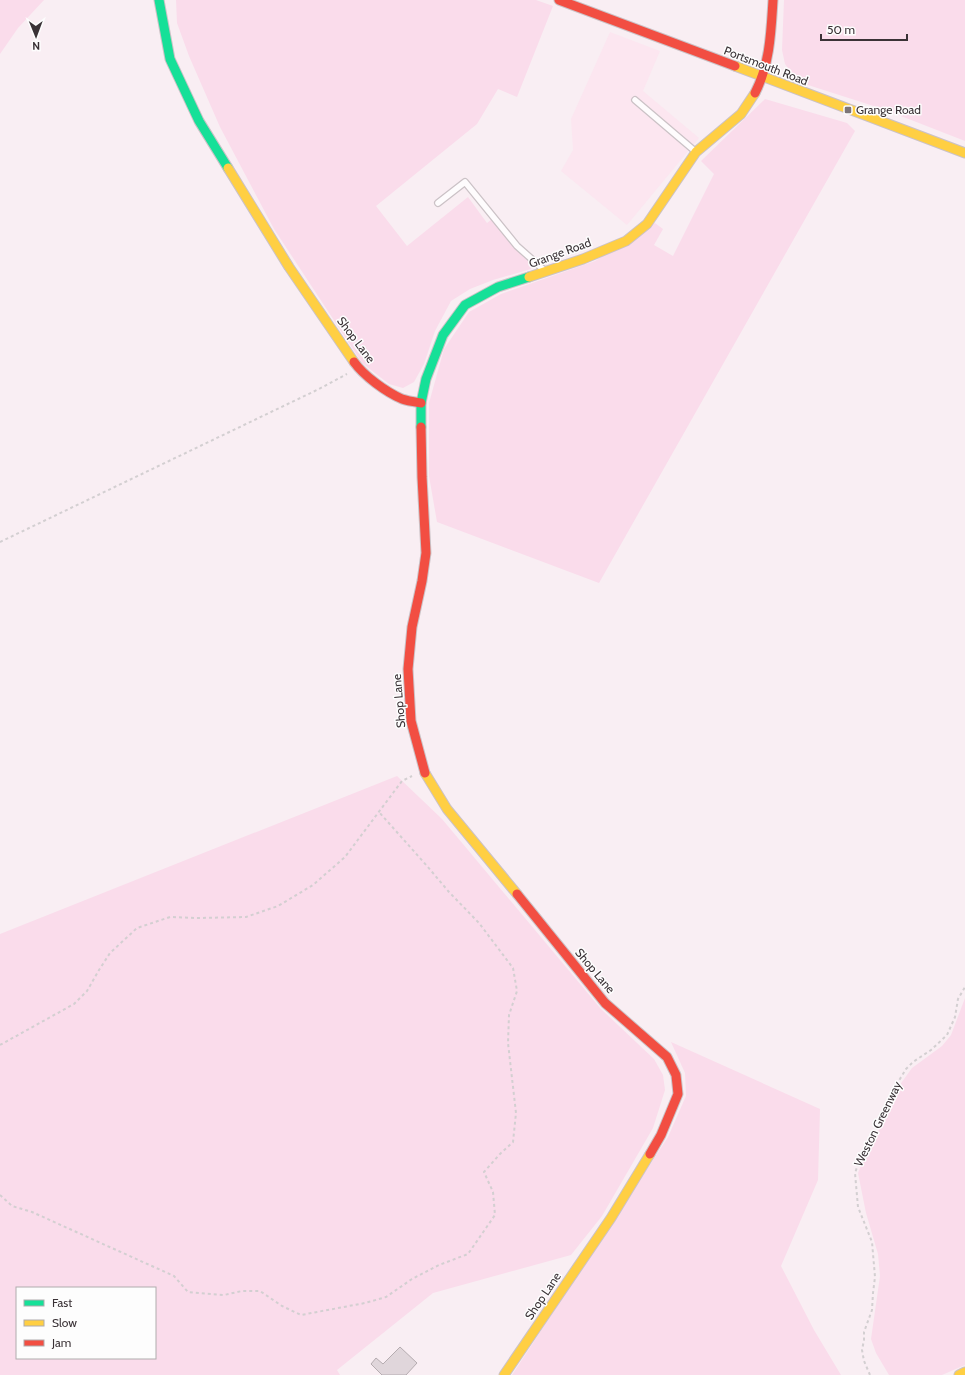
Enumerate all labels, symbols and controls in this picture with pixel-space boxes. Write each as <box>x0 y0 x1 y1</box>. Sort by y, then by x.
north arrow <box>16 16 56 56</box>
scale bar <box>821 16 907 42</box>
text: 50 m <box>827 22 855 37</box>
text: N <box>32 39 40 53</box>
street label: Portsmouth Road <box>722 43 810 88</box>
place label: Grange Road <box>856 102 921 117</box>
marker: Grange Road <box>843 105 853 115</box>
street label: Grange Road <box>527 234 593 271</box>
street label: Shop Lane <box>334 314 379 366</box>
street label: Shop Lane <box>389 673 408 729</box>
street label: Shop Lane <box>572 945 619 996</box>
street label: Weston Greenway <box>850 1079 905 1169</box>
street label: Shop Lane <box>521 1269 564 1322</box>
legend <box>16 1287 156 1359</box>
text: Fast <box>52 1295 72 1310</box>
text: Slow <box>52 1315 77 1330</box>
text: Jam <box>51 1335 71 1350</box>

